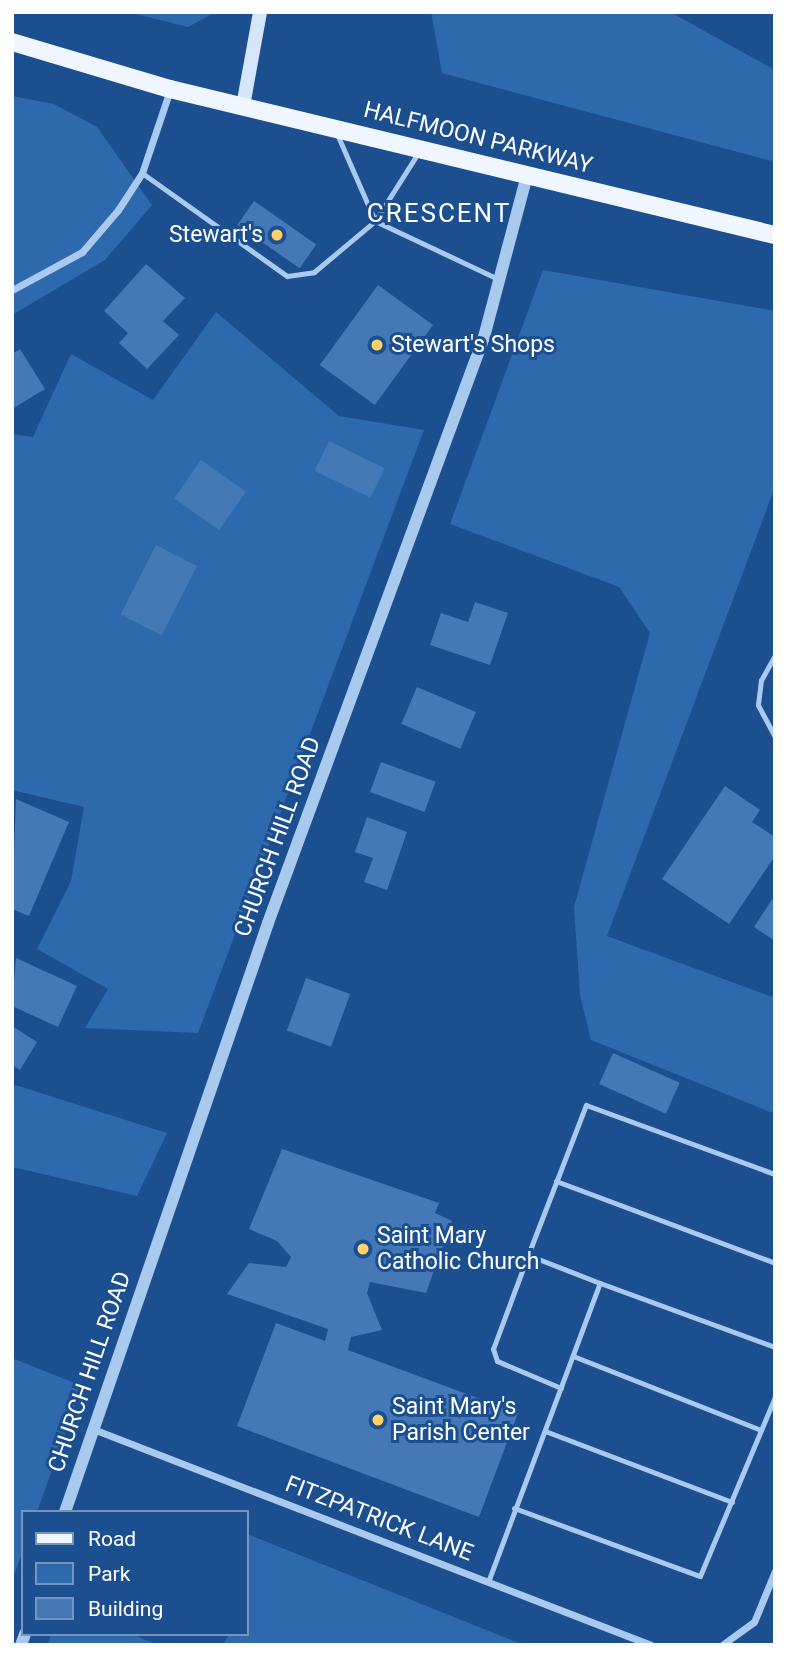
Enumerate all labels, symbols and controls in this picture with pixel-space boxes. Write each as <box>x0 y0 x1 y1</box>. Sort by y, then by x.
street label: HALFMOON PARKWAY <box>361 96 595 180</box>
district label: CRESCENT <box>368 198 510 230</box>
place label: Stewart's <box>169 221 263 249</box>
marker: Stewart's <box>269 227 285 243</box>
place label: Stewart's Shops <box>391 331 555 359</box>
marker: Stewart's Shops <box>369 337 385 353</box>
street label: CHURCH HILL ROAD <box>229 733 327 941</box>
place label: Saint Mary Catholic Church <box>377 1222 539 1276</box>
marker: Saint Mary Catholic Church <box>355 1241 371 1257</box>
street label: CHURCH HILL ROAD <box>43 1268 137 1476</box>
place label: Saint Mary's Parish Center <box>392 1393 530 1447</box>
marker: Saint Mary's Parish Center <box>370 1412 386 1428</box>
street label: FITZPATRICK LANE <box>281 1470 477 1568</box>
legend <box>21 1510 248 1636</box>
text: Road <box>88 1527 136 1551</box>
text: Park <box>88 1562 130 1586</box>
text: Building <box>88 1597 163 1621</box>

